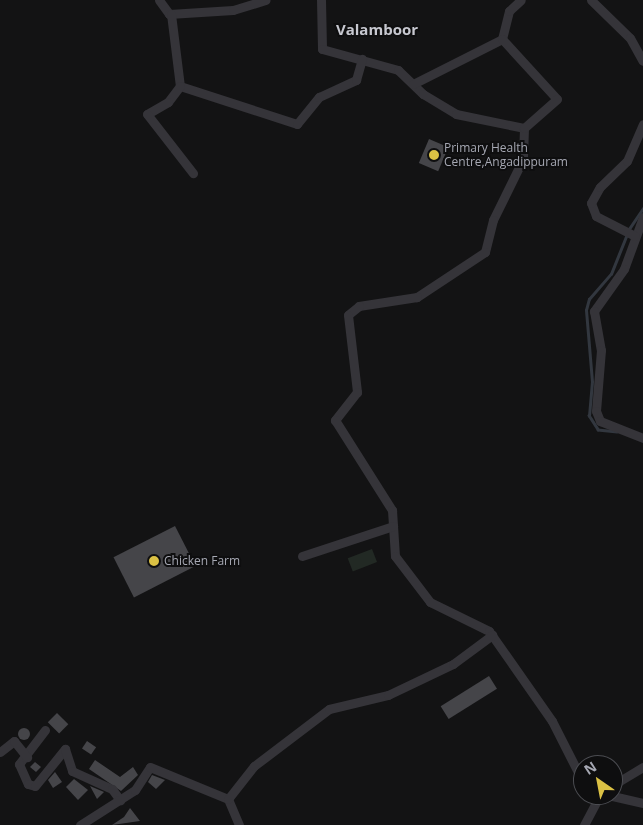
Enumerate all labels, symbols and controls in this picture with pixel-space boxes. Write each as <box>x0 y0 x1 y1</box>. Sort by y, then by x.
district label: Valamboor <box>336 21 418 39</box>
place label: Primary Health Centre,Angadippuram <box>444 141 568 169</box>
marker: Primary Health Centre,Angadippuram <box>428 149 440 161</box>
place label: Chicken Farm <box>164 554 240 568</box>
marker: Chicken Farm <box>148 555 160 567</box>
north arrow <box>573 755 623 805</box>
text: N <box>580 757 600 779</box>

